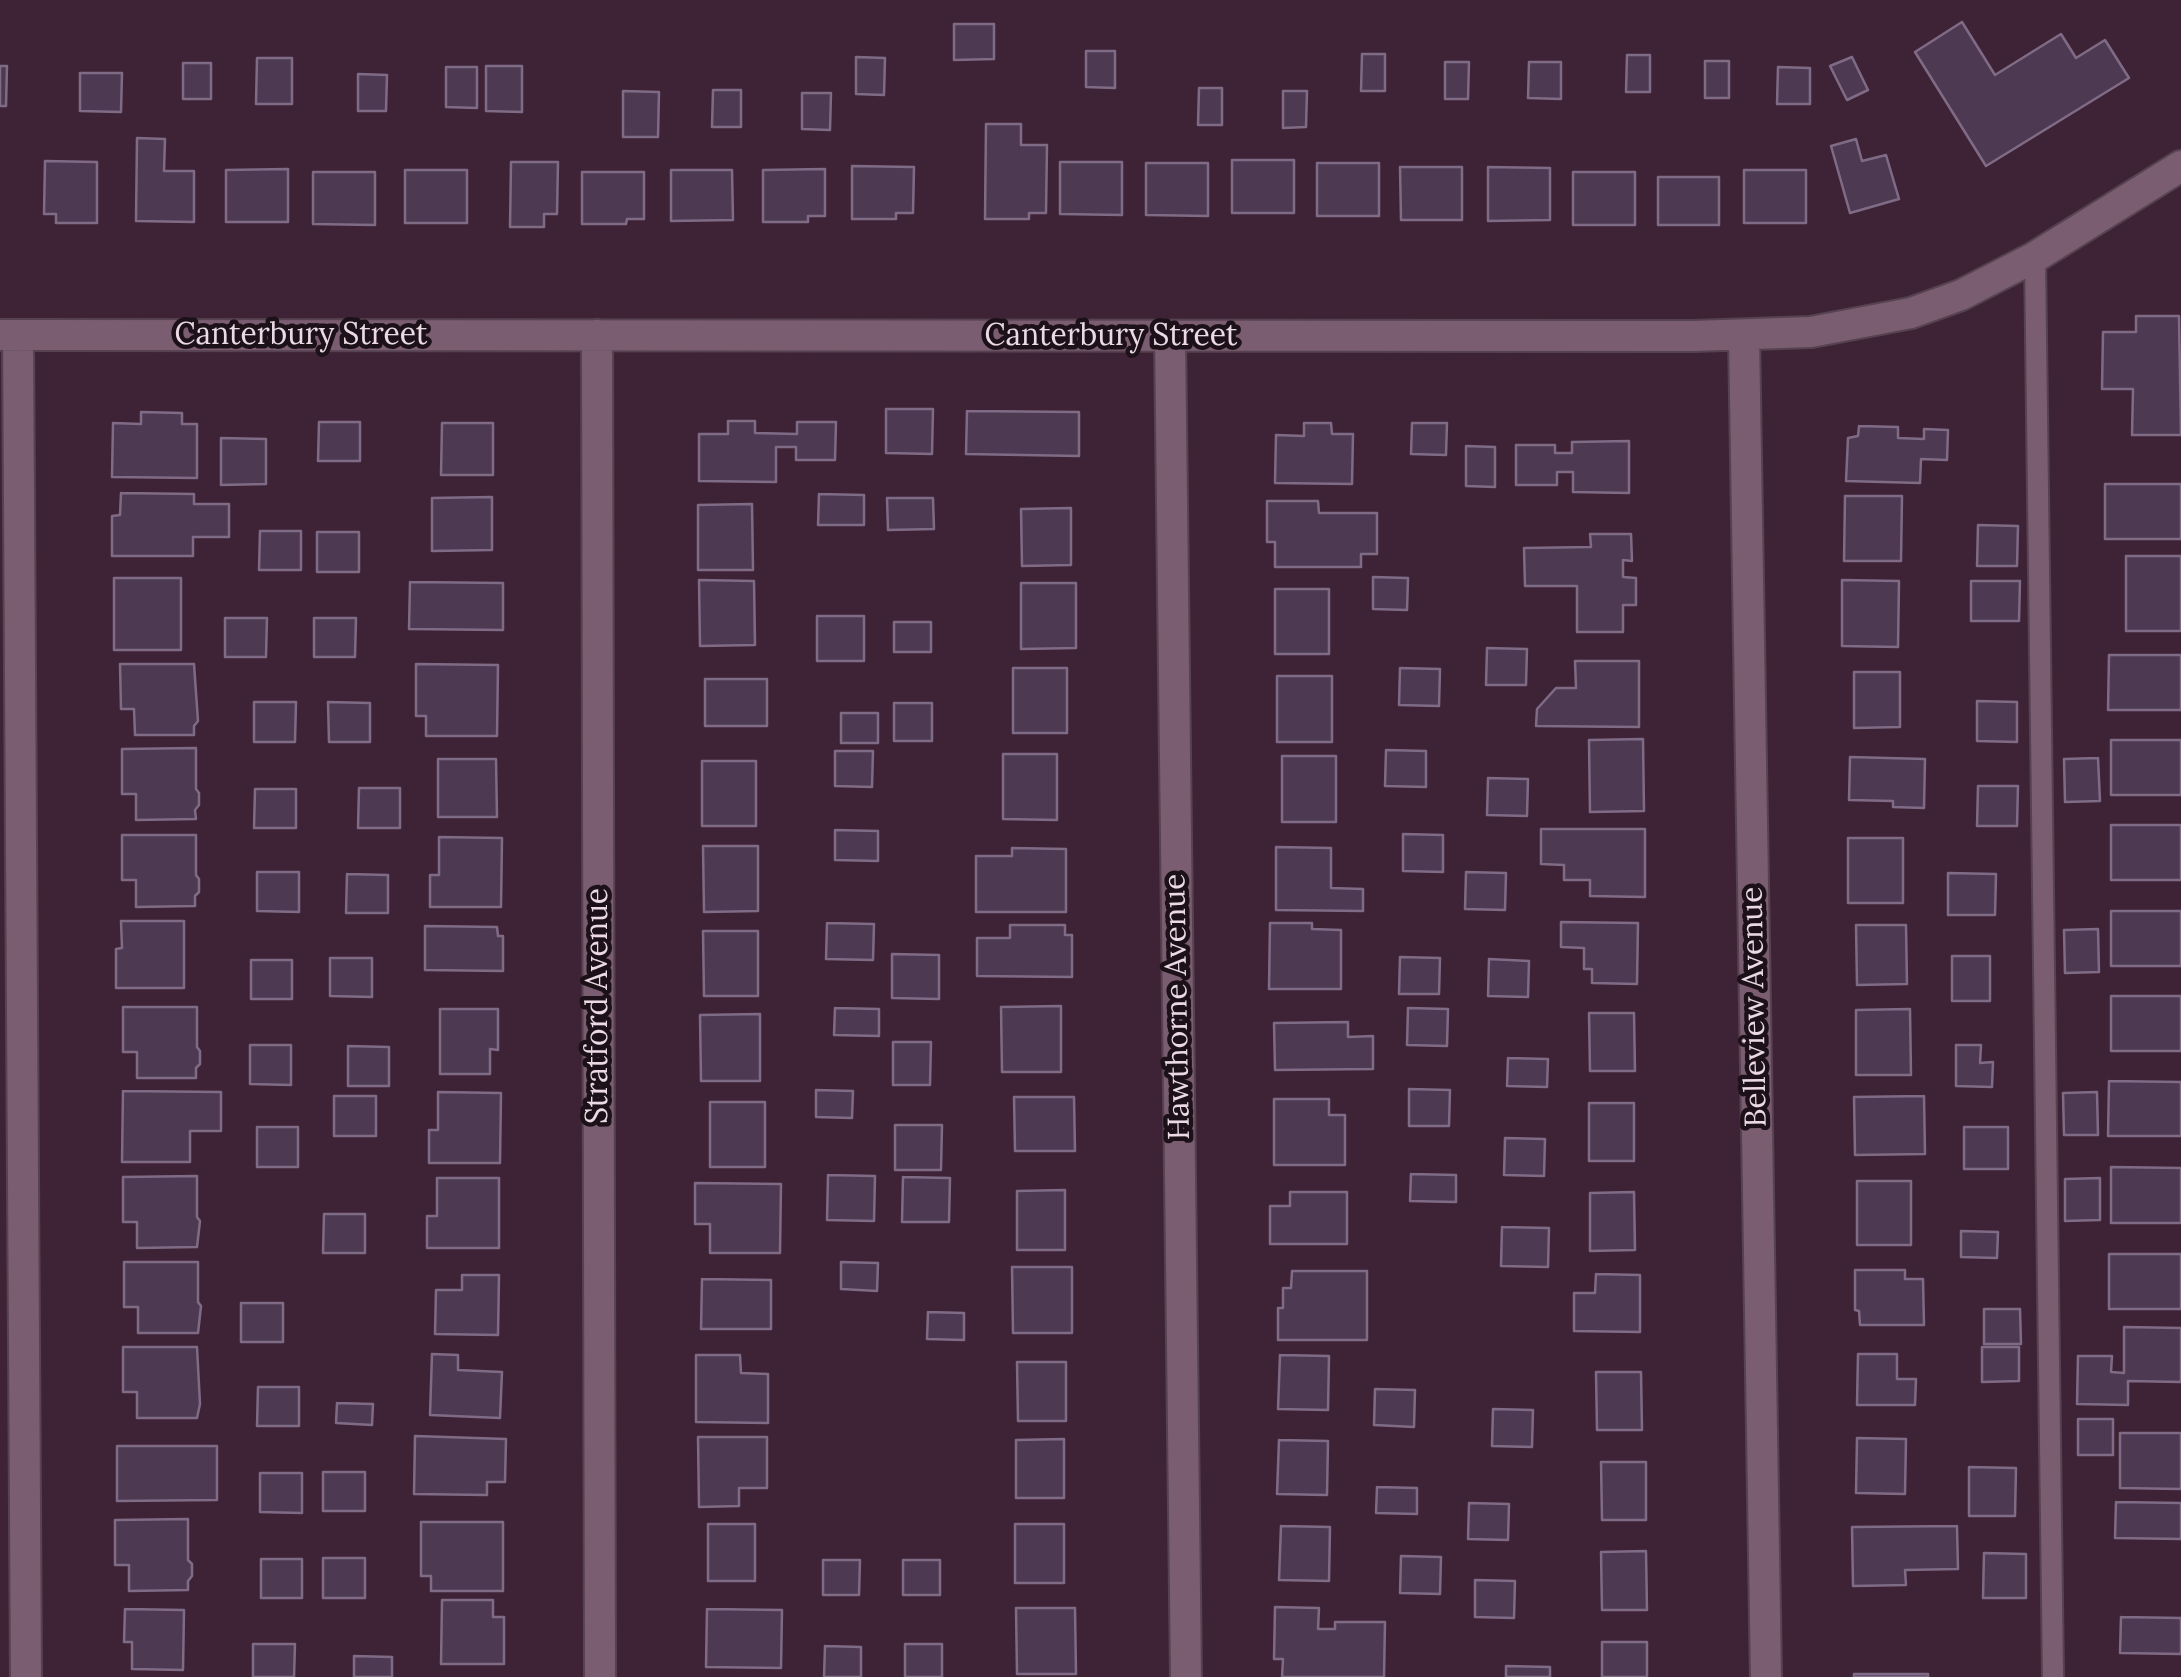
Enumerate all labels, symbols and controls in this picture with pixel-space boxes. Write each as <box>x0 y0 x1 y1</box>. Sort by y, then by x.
street label: Canterbury Street <box>175 317 427 353</box>
street label: Canterbury Street <box>985 318 1237 354</box>
street label: Hawthorne Avenue <box>1158 873 1198 1141</box>
street label: Belleview Avenue <box>1735 886 1775 1128</box>
street label: Stratford Avenue <box>580 888 616 1124</box>

